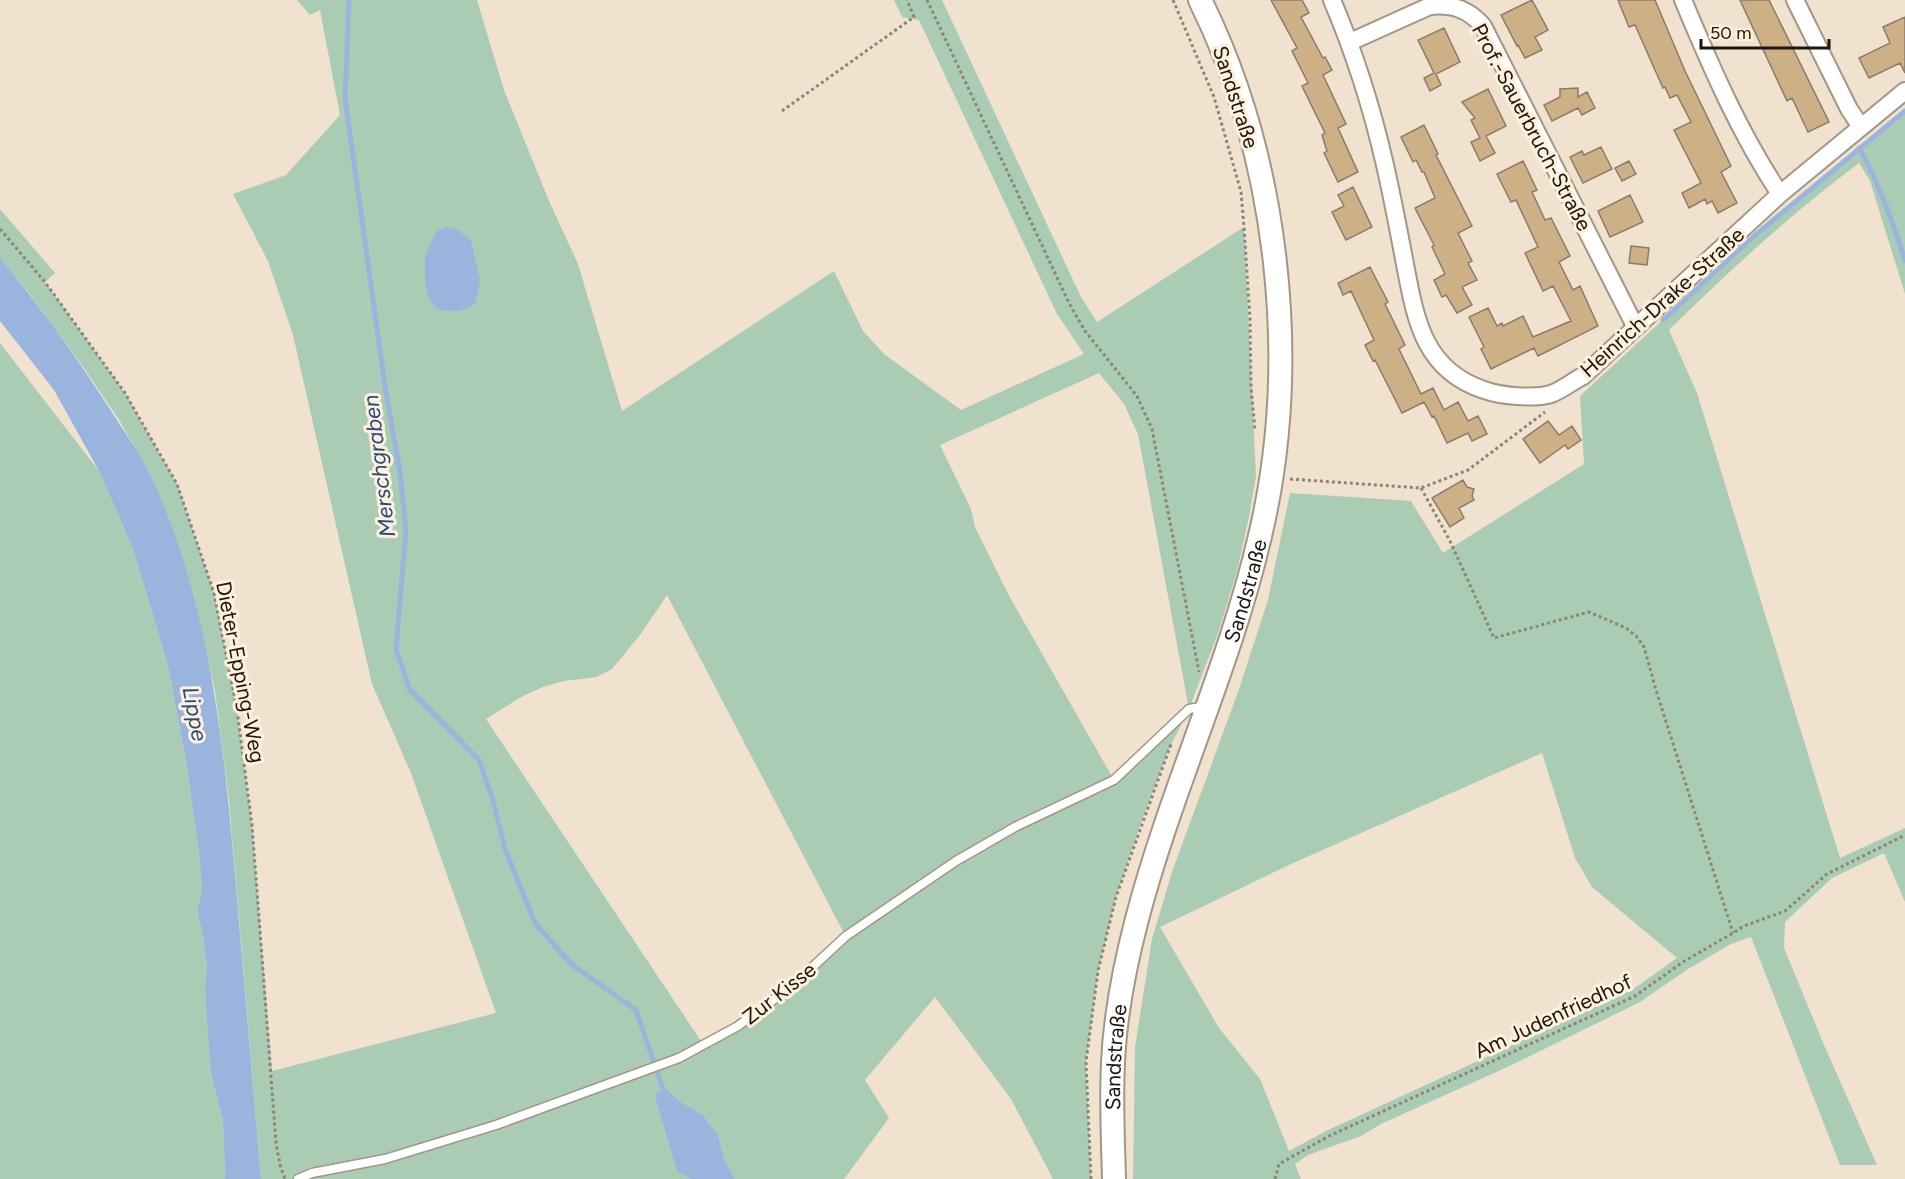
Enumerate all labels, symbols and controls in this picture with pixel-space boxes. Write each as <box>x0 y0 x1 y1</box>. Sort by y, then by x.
scale bar <box>1701 12 1828 50</box>
street label: Prof.-Sauerbruch-Straße <box>1467 19 1597 235</box>
text: 50 m <box>1710 22 1752 44</box>
street label: Sandstraße <box>1208 43 1264 151</box>
street label: Heinrich-Drake-Straße <box>1575 222 1749 382</box>
water label: Merschgraben <box>357 393 401 539</box>
street label: Sandstraße <box>1218 536 1271 646</box>
street label: Dieter-Epping-Weg <box>211 579 271 765</box>
water label: Lippe <box>177 685 213 743</box>
street label: Zur Kisse <box>737 957 821 1029</box>
street label: Am Judenfriedhof <box>1470 969 1636 1063</box>
street label: Sandstraße <box>1100 1002 1131 1110</box>

